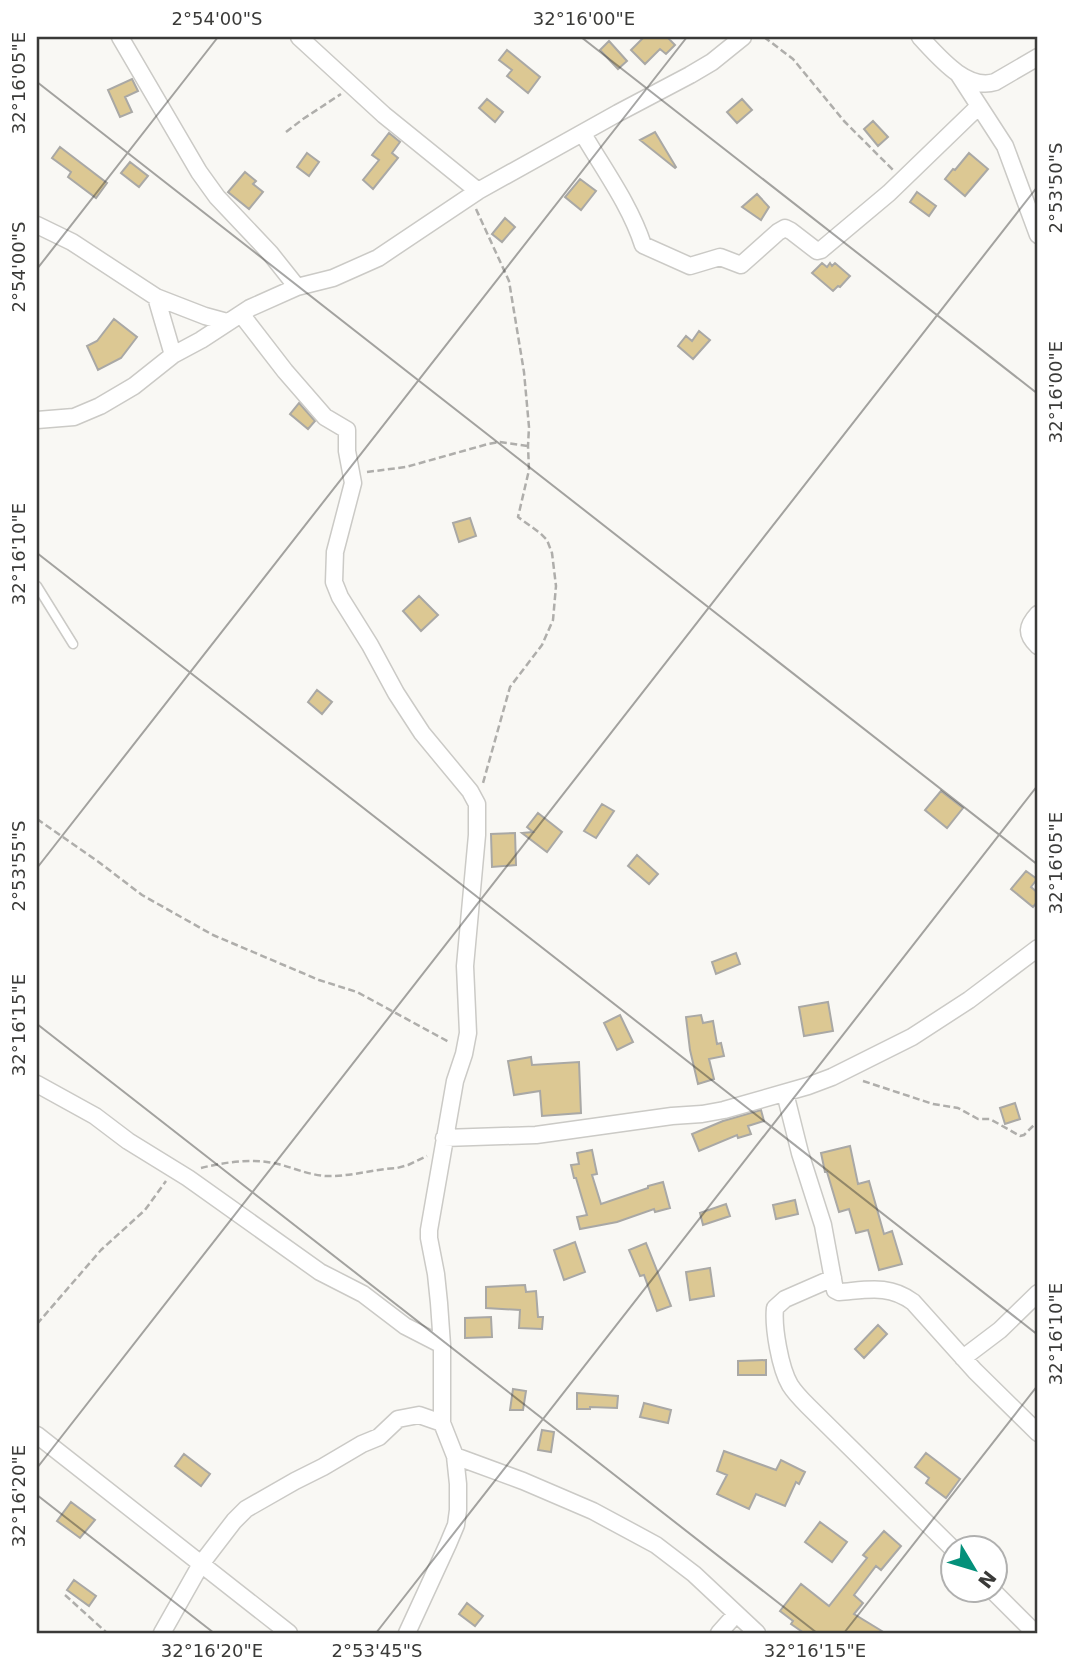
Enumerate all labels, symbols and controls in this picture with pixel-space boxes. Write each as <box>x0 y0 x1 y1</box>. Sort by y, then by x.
text: 2°54'00"S <box>172 8 262 29</box>
text: 32°16'00"E <box>533 8 635 29</box>
text: 32°16'05"E <box>8 32 29 134</box>
text: 2°53'50"S <box>1045 143 1066 233</box>
text: 2°54'00"S <box>8 222 29 312</box>
text: 32°16'00"E <box>1045 341 1066 443</box>
text: 32°16'10"E <box>8 503 29 605</box>
text: 32°16'05"E <box>1045 812 1066 914</box>
text: 2°53'55"S <box>8 821 29 911</box>
text: 32°16'15"E <box>8 974 29 1076</box>
text: 32°16'10"E <box>1045 1283 1066 1385</box>
text: 32°16'20"E <box>8 1445 29 1547</box>
north arrow <box>939 1534 1009 1604</box>
text: N <box>974 1566 1001 1593</box>
text: 32°16'20"E <box>161 1640 263 1661</box>
text: 2°53'45"S <box>332 1640 422 1661</box>
text: 32°16'15"E <box>764 1640 866 1661</box>

